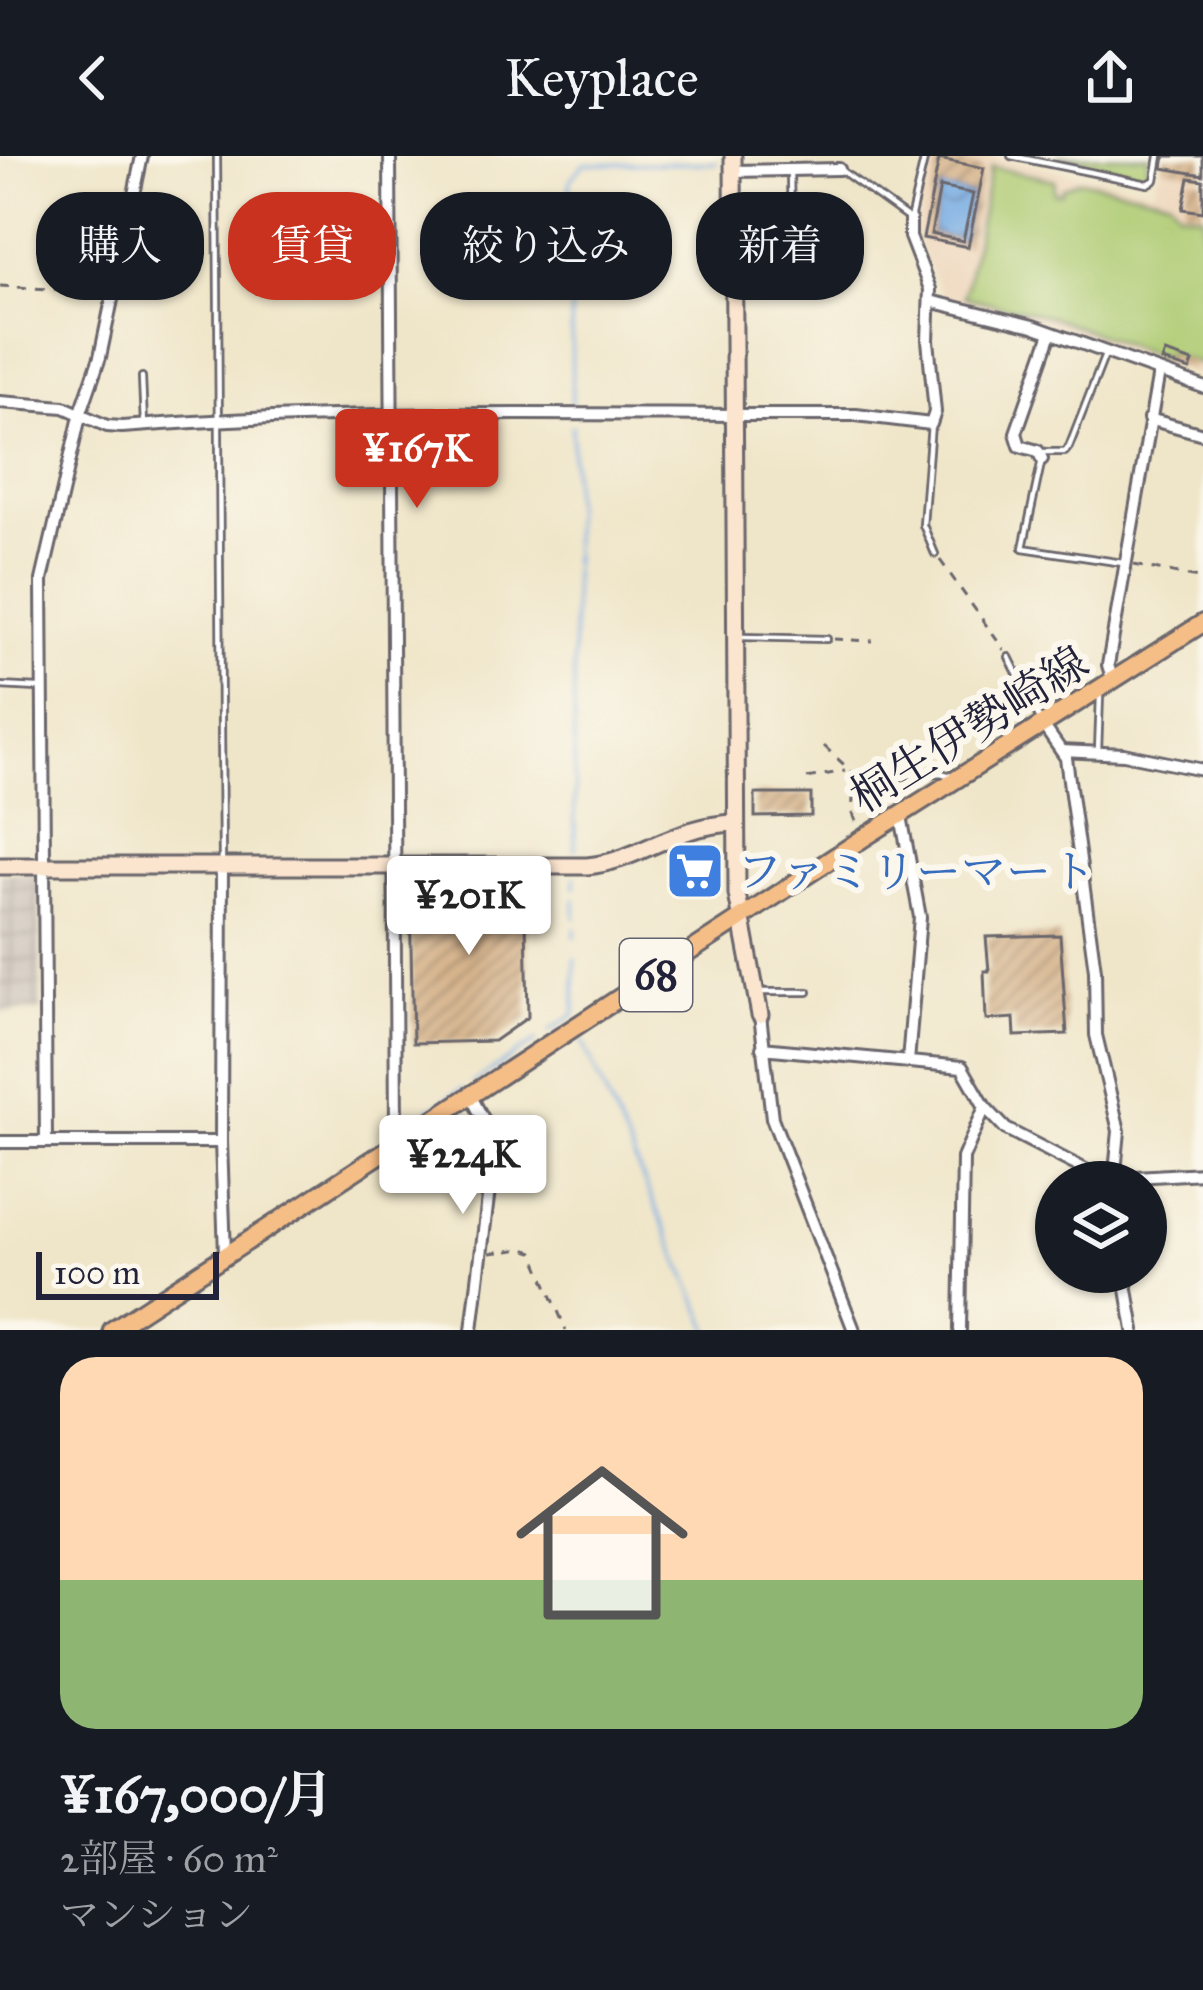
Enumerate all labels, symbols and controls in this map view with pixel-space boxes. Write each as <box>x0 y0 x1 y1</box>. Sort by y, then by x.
icon: back <box>60 45 126 111</box>
text: Keyplace <box>504 45 699 111</box>
icon: share <box>1077 45 1143 111</box>
chip: 購入 <box>36 192 204 300</box>
chip: 賃貸 <box>228 192 396 300</box>
chip: 絞り込み <box>420 192 672 300</box>
chip: 新着 <box>696 192 864 300</box>
pin: ¥167K <box>333 409 501 511</box>
text: ¥167K <box>362 424 472 472</box>
street label: 桐生伊勢崎線 <box>840 634 1098 824</box>
supermarket icon: ファミリーマート <box>664 840 726 902</box>
place label: ファミリーマート <box>737 844 1096 899</box>
pin: ¥201K <box>385 856 553 958</box>
text: ¥201K <box>414 871 524 919</box>
road number: 68 <box>620 939 692 1011</box>
pin: ¥224K <box>379 1115 547 1217</box>
text: ¥224K <box>406 1130 520 1178</box>
map controls <box>1035 1161 1167 1293</box>
button: layers <box>1035 1161 1167 1293</box>
scale bar <box>36 1246 219 1299</box>
text: 100 m <box>54 1253 140 1293</box>
icon: home <box>494 1435 710 1651</box>
text: ¥167,000/月 <box>60 1764 333 1826</box>
text: 2部屋 · 60 m² <box>60 1835 278 1883</box>
text: マンション <box>60 1891 253 1939</box>

